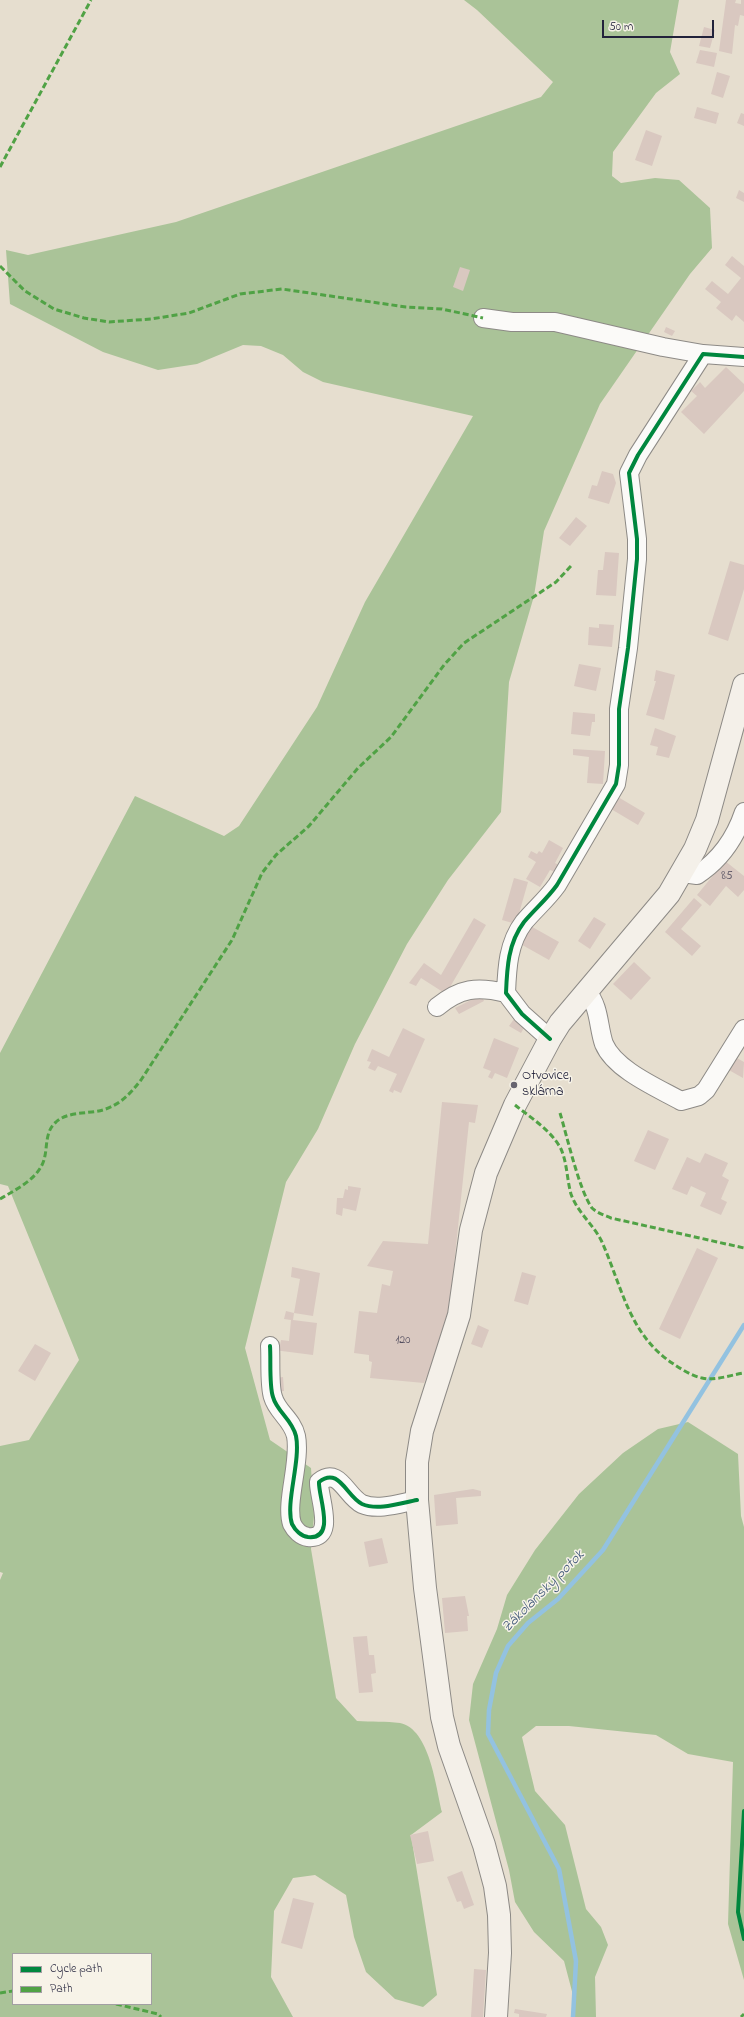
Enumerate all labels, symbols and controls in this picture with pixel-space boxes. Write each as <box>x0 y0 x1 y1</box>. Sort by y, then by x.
scale bar <box>604 12 716 38</box>
text: 50 m <box>609 18 633 36</box>
house number: 85 <box>721 870 733 884</box>
place label: Otvovice, sklárna <box>522 1069 571 1102</box>
marker: Otvovice, sklárna <box>509 1080 519 1090</box>
house number: 120 <box>396 1334 410 1348</box>
water label: Zákolanský potok <box>499 1547 589 1637</box>
legend <box>12 1953 152 2005</box>
text: Cycle path <box>50 1960 102 1978</box>
text: Path <box>50 1980 72 1998</box>

